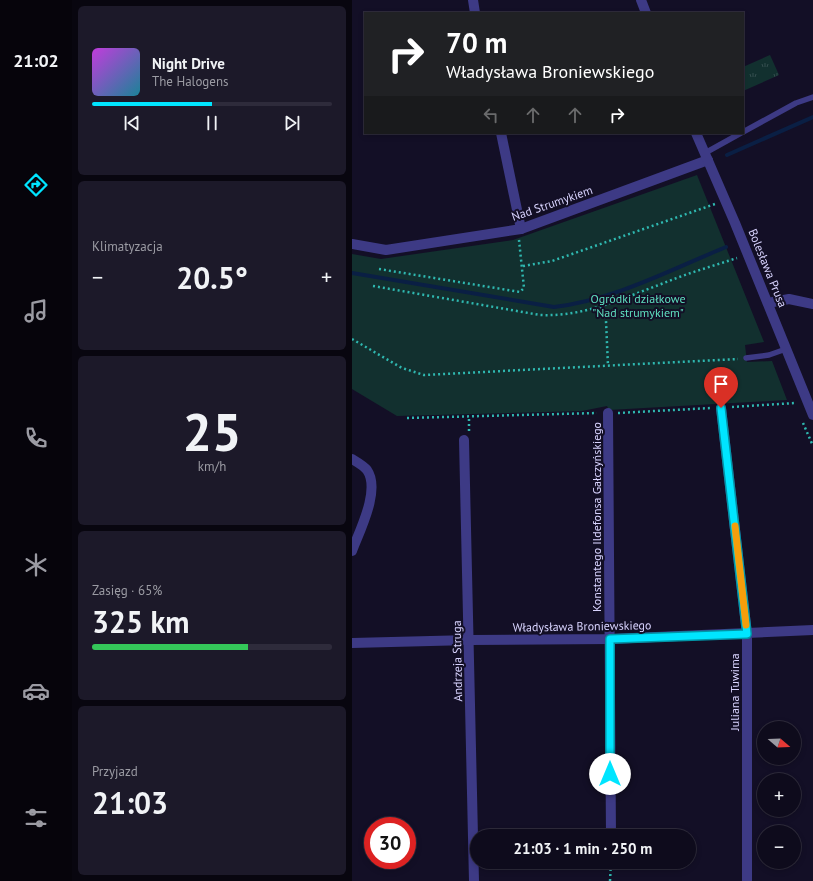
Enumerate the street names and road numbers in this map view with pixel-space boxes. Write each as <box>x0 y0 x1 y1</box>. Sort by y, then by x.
street label: Nad Strumykiem <box>509 182 595 224</box>
street label: Bolesława Prusa <box>745 227 791 309</box>
street label: Konstantego Ildefonsa Gałczyńskiego <box>589 422 604 612</box>
street label: Władysława Broniewskiego <box>512 617 652 635</box>
street label: Andrzeja Struga <box>449 620 465 702</box>
street label: Juliana Tuwima <box>727 653 742 732</box>

